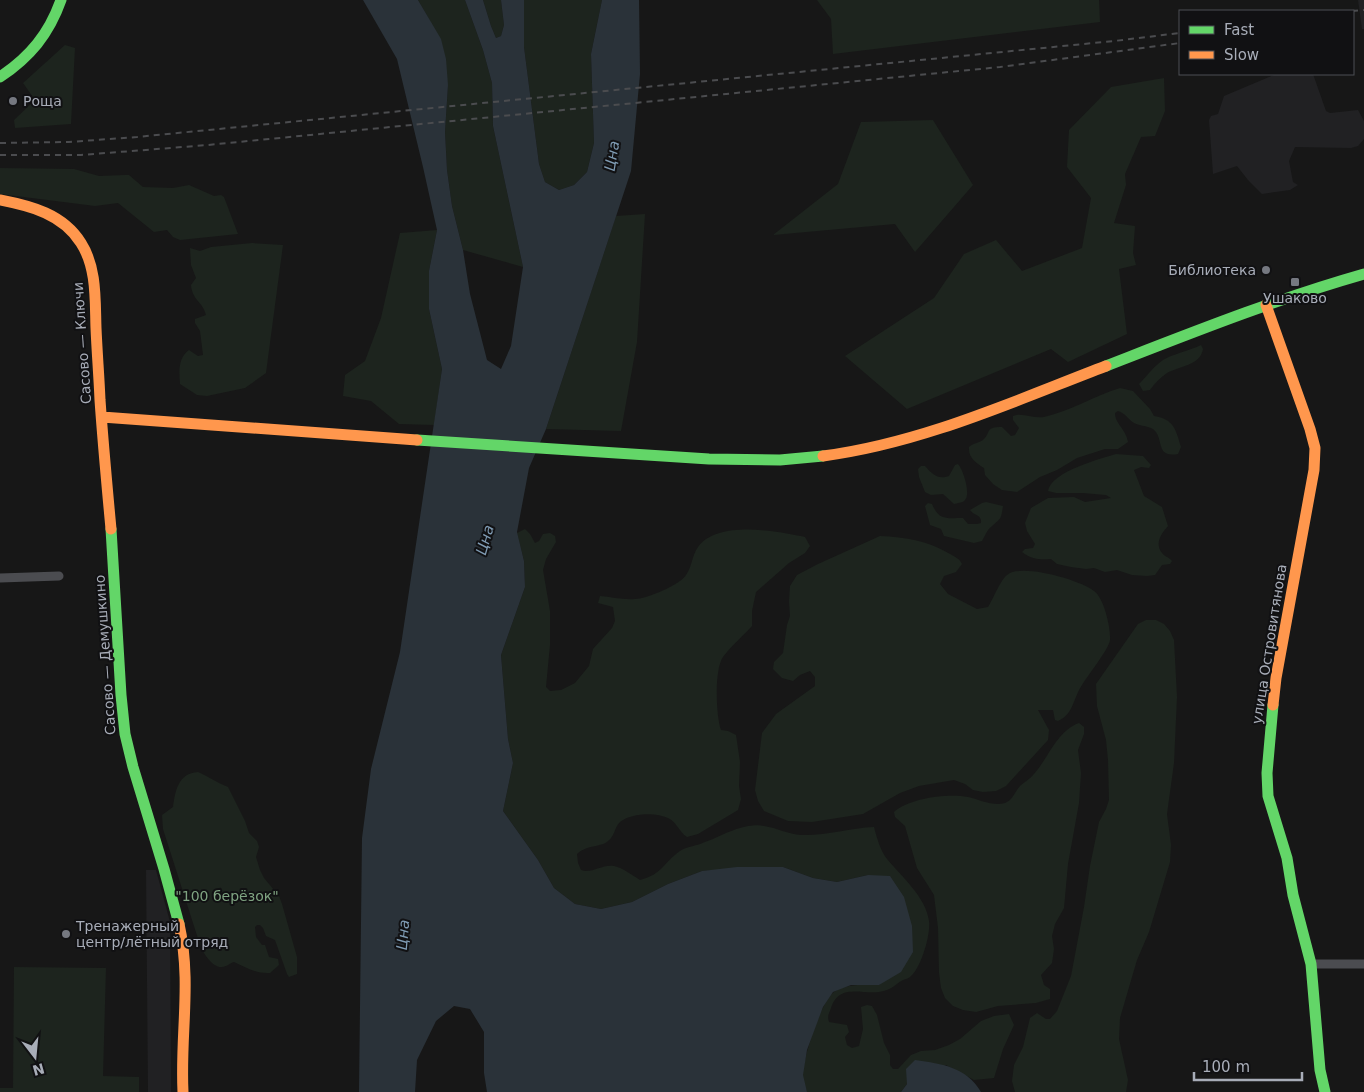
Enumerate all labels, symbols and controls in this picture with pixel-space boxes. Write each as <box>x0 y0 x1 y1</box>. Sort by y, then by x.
legend <box>1179 10 1354 75</box>
text: Fast <box>1224 21 1254 39</box>
text: Slow <box>1224 46 1259 64</box>
place label: Роща <box>23 93 62 109</box>
marker: Роща <box>7 95 19 107</box>
water label: Цна <box>601 139 623 173</box>
place label: Библиотека <box>1168 262 1256 278</box>
marker: Библиотека <box>1260 264 1272 276</box>
marker: Ушаково <box>1289 276 1301 288</box>
street label: Сасово — Ключи <box>70 281 94 405</box>
place label: Ушаково <box>1263 290 1327 306</box>
water label: Цна <box>472 523 498 557</box>
street label: улица Островитянова <box>1248 563 1290 725</box>
street label: Сасово — Демушкино <box>91 574 119 736</box>
park label: "100 берёзок" <box>175 888 279 904</box>
place label: Тренажерный центр/лётный отряд <box>75 918 228 950</box>
water label: Цна <box>393 919 413 951</box>
marker: Тренажерный центр/лётный отряд <box>60 928 72 940</box>
north arrow <box>10 1032 60 1082</box>
scale bar <box>1194 1050 1302 1082</box>
text: 100 m <box>1202 1058 1250 1076</box>
text: N <box>31 1060 46 1079</box>

